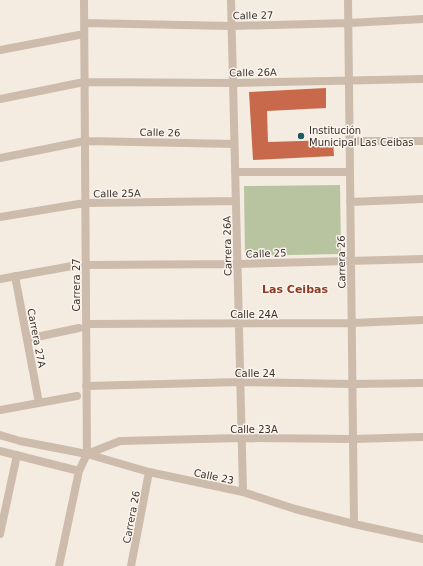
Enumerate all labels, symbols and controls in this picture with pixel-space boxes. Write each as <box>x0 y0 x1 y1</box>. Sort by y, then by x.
street label: Calle 27 <box>233 10 273 21</box>
street label: Calle 26A <box>229 67 277 78</box>
place label: Institución Municipal Las Ceibas <box>309 125 413 148</box>
street label: Calle 26 <box>140 127 180 138</box>
marker: Institución Municipal Las Ceibas <box>296 131 306 141</box>
street label: Calle 25A <box>93 188 141 199</box>
street label: Carrera 26A <box>221 216 234 276</box>
street label: Carrera 26 <box>336 235 347 289</box>
street label: Calle 25 <box>245 247 287 260</box>
street label: Carrera 27 <box>71 258 82 312</box>
district label: Las Ceibas <box>262 283 328 296</box>
street label: Carrera 27A <box>25 308 48 369</box>
street label: Calle 24A <box>230 309 278 320</box>
street label: Calle 24 <box>235 368 275 379</box>
street label: Calle 23A <box>230 424 278 435</box>
street label: Calle 23 <box>193 467 235 486</box>
street label: Carrera 26 <box>121 490 142 544</box>

